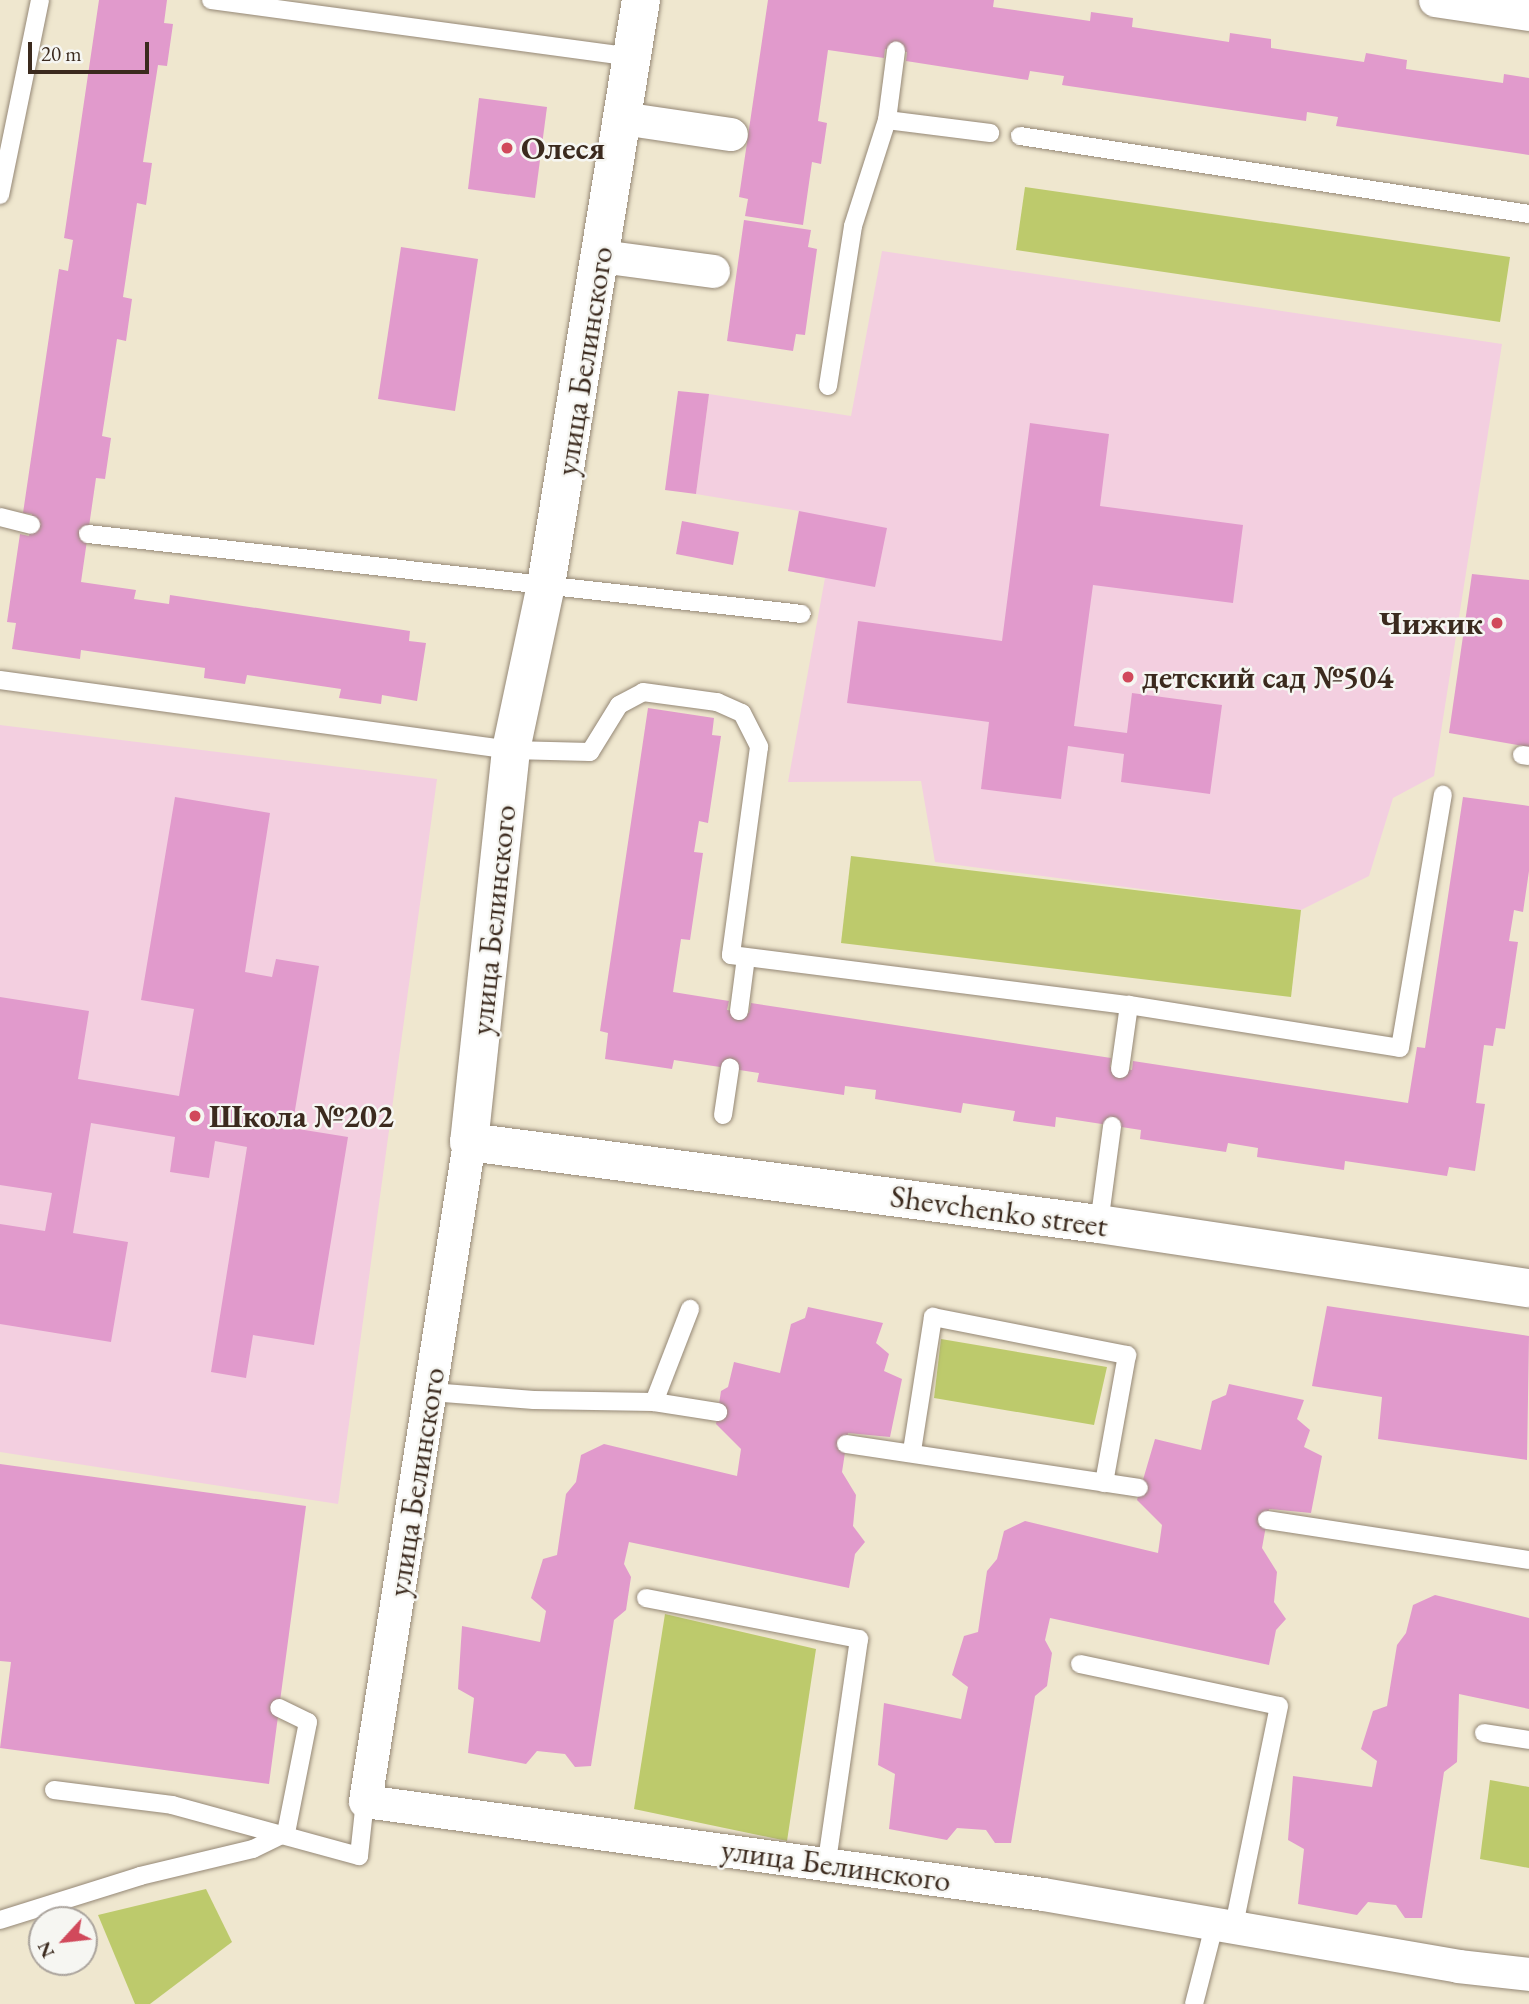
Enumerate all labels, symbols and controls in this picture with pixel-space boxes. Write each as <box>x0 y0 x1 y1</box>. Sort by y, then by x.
scale bar <box>32 28 152 72</box>
text: 20 m <box>41 40 82 67</box>
place label: Олеся <box>521 129 605 167</box>
marker: Олеся <box>499 140 515 156</box>
street label: улица Белинского <box>547 244 621 478</box>
place label: Чижик <box>1379 604 1483 642</box>
marker: Чижик <box>1489 615 1505 631</box>
place label: детский сад №504 <box>1142 658 1393 696</box>
marker: детский сад №504 <box>1120 669 1136 685</box>
street label: улица Белинского <box>462 803 524 1037</box>
place label: Школа №202 <box>209 1097 394 1135</box>
marker: Школа №202 <box>187 1108 203 1124</box>
street label: Shevchenko street <box>888 1177 1110 1245</box>
street label: улица Белинского <box>379 1365 453 1599</box>
street label: улица Белинского <box>719 1830 953 1900</box>
north arrow <box>28 1906 98 1976</box>
text: N <box>31 1937 60 1962</box>

